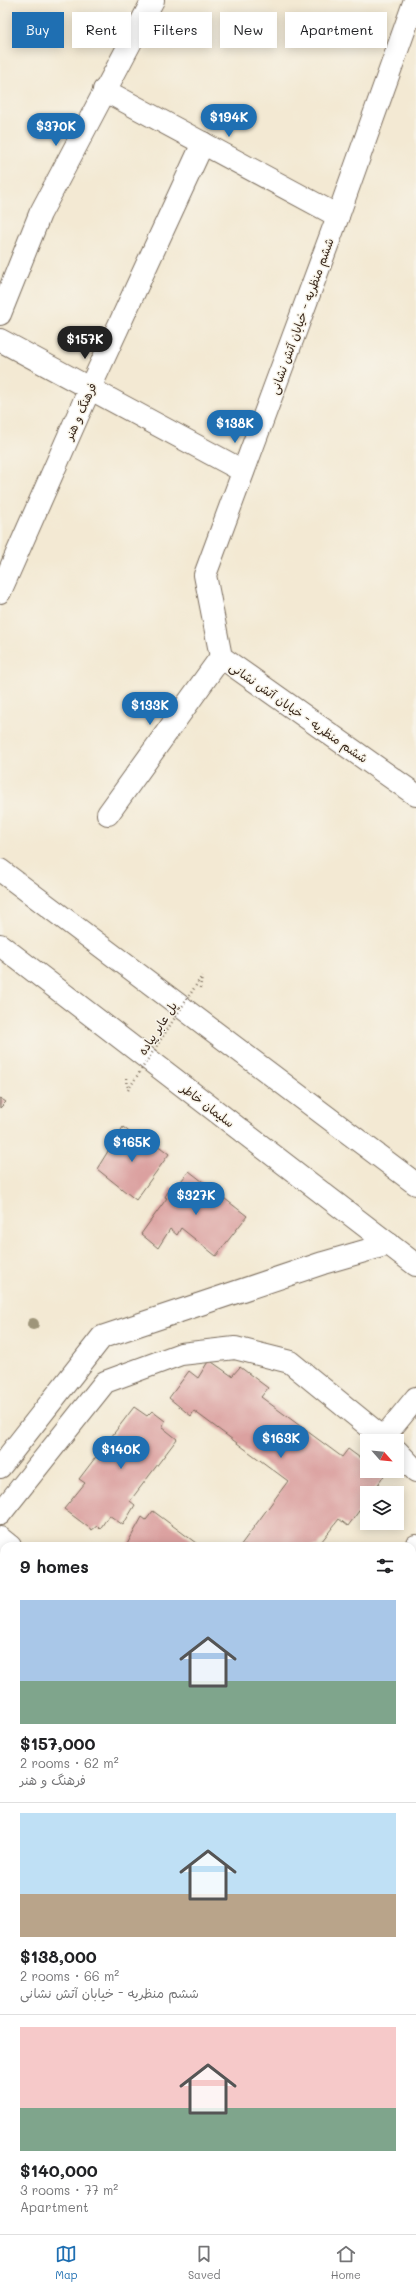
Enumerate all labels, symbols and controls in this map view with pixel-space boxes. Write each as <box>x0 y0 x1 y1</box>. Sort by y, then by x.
chip: Buy <box>12 12 64 48</box>
chip: Rent <box>72 12 131 48</box>
chip: Filters <box>139 12 212 48</box>
chip: New <box>220 12 277 48</box>
chip: Apartment <box>285 12 387 48</box>
pin: $194K <box>201 104 257 138</box>
text: $194K <box>210 108 248 125</box>
pin: $370K <box>28 113 84 147</box>
text: $370K <box>36 117 76 134</box>
street label: ششم منظریه - خیابان آتش نشانی <box>265 236 339 397</box>
pin: $157K <box>57 326 113 360</box>
text: $157K <box>66 330 104 347</box>
street label: فرهنگ و هنر <box>60 380 101 443</box>
pin: $138K <box>207 410 263 444</box>
text: $138K <box>216 414 254 431</box>
street label: ششم منظریه - خیابان آتش نشانی <box>226 658 371 768</box>
pin: $133K <box>122 692 178 726</box>
text: $133K <box>131 696 169 713</box>
street label: پل عابر پیاده <box>134 998 181 1058</box>
street label: سلیمان خاطر <box>177 1079 238 1130</box>
pin: $165K <box>104 1129 160 1163</box>
text: $165K <box>113 1133 151 1150</box>
pin: $327K <box>168 1182 224 1216</box>
text: $327K <box>177 1186 215 1203</box>
pin: $163K <box>253 1425 309 1459</box>
text: $163K <box>262 1429 300 1446</box>
north arrow <box>360 1434 404 1478</box>
map controls <box>360 1434 404 1530</box>
pin: $140K <box>93 1436 149 1470</box>
text: $140K <box>102 1440 140 1457</box>
button: layers <box>360 1486 404 1530</box>
text: 9 homes <box>20 1555 89 1577</box>
icon: filters <box>374 1555 396 1577</box>
icon: home <box>172 1626 244 1698</box>
text: $157,000 <box>20 1732 95 1754</box>
text: 2 rooms · 62 m² <box>20 1754 119 1771</box>
text: فرهنگ و هنر <box>20 1771 86 1788</box>
icon: home <box>172 1839 244 1911</box>
text: $138,000 <box>20 1945 97 1967</box>
text: 2 rooms · 66 m² <box>20 1967 119 1984</box>
text: ششم منظریه - خیابان آتش نشانی <box>20 1984 199 2001</box>
icon: home <box>172 2053 244 2125</box>
text: $140,000 <box>20 2159 98 2181</box>
text: 3 rooms · 77 m² <box>20 2181 118 2198</box>
text: Apartment <box>20 2198 89 2215</box>
tab: Map <box>55 2243 78 2282</box>
tab: Saved <box>188 2243 221 2282</box>
tab: Home <box>331 2243 361 2282</box>

